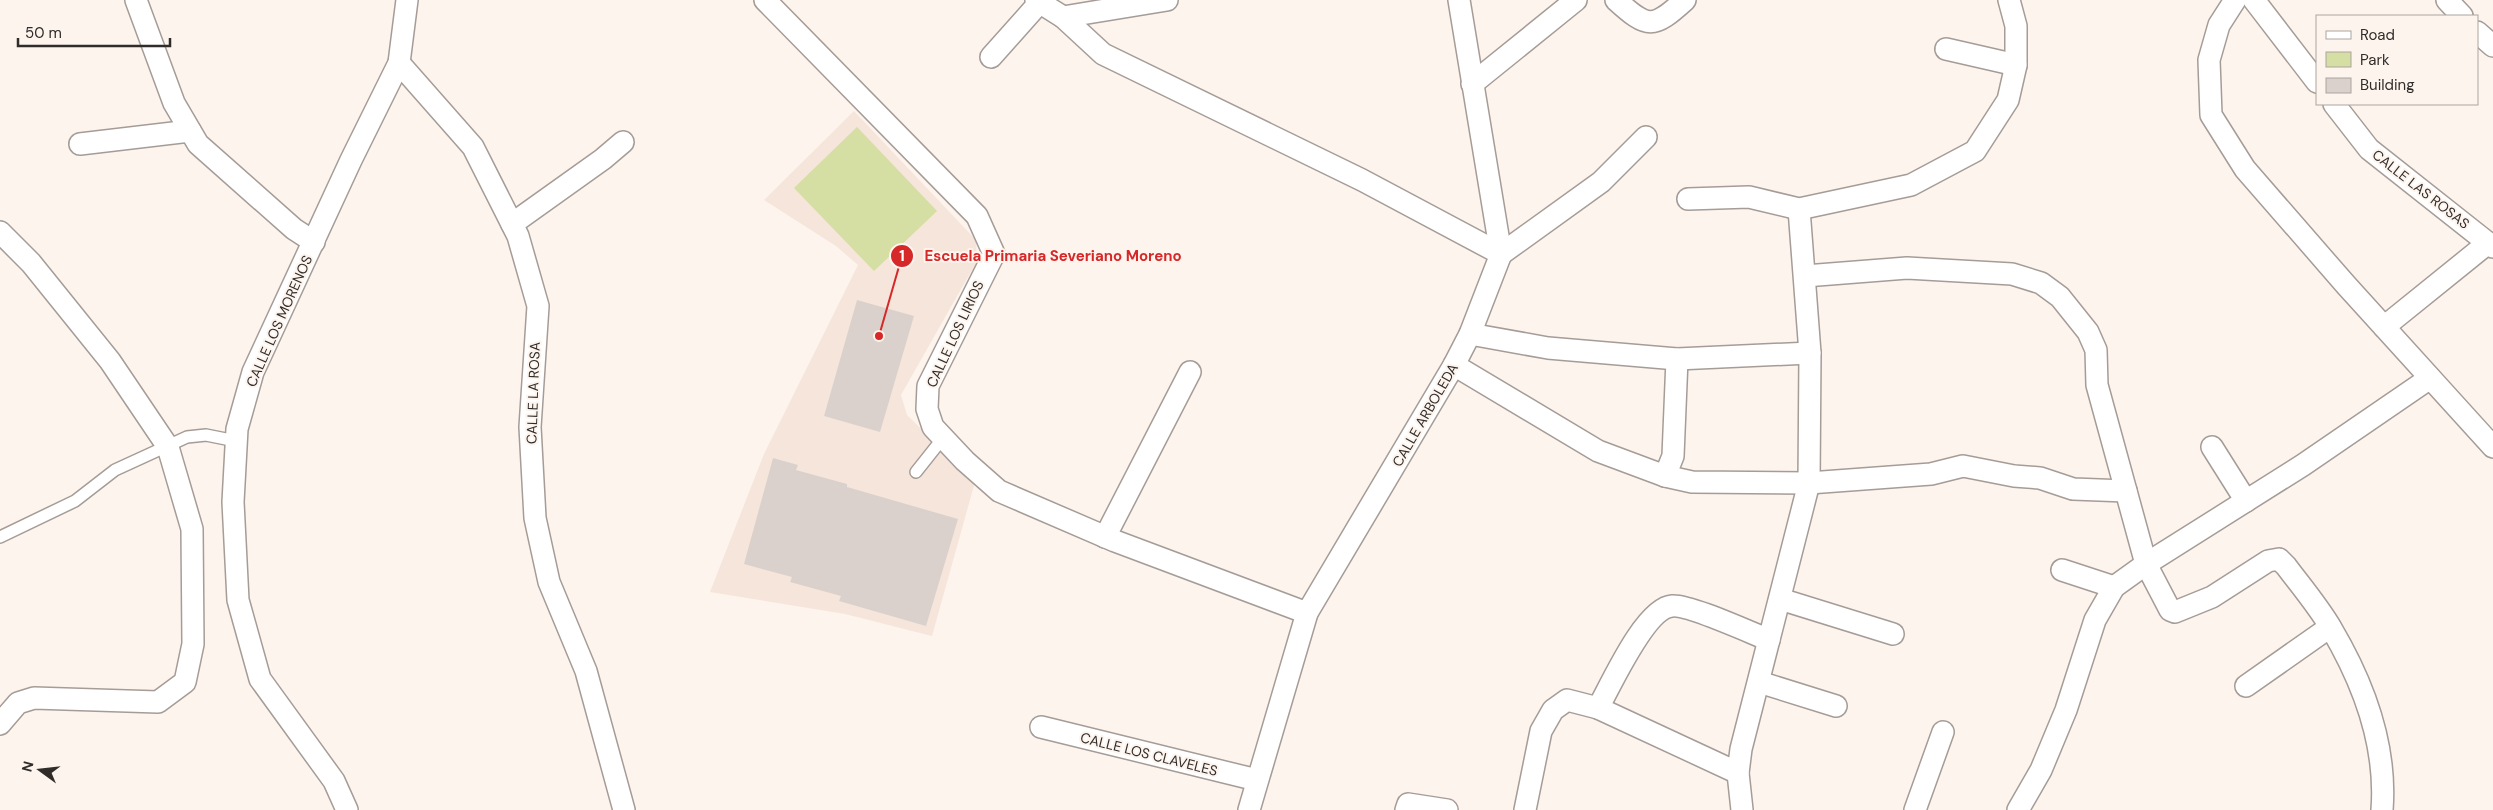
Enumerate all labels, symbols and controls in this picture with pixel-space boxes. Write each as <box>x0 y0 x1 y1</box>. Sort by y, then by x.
scale bar <box>18 15 170 47</box>
legend <box>2316 15 2478 105</box>
text: 50 m <box>25 23 62 43</box>
text: Road <box>2360 25 2395 45</box>
text: Park <box>2360 50 2390 70</box>
text: Building <box>2360 75 2415 95</box>
street label: CALLE LAS ROSAS <box>2369 145 2473 233</box>
callout: Escuela Primaria Severiano Moreno <box>889 241 1191 271</box>
text: 1 <box>899 246 905 266</box>
text: Escuela Primaria Severiano Moreno <box>924 246 1182 266</box>
street label: CALLE LOS MORENOS <box>242 252 316 390</box>
street label: CALLE LOS LIRIOS <box>922 278 988 390</box>
street label: CALLE LA ROSA <box>522 341 544 445</box>
street label: CALLE ARBOLEDA <box>1388 360 1462 470</box>
street label: CALLE LOS CLAVELES <box>1079 728 1219 780</box>
north arrow <box>15 745 65 795</box>
text: N <box>17 759 37 774</box>

